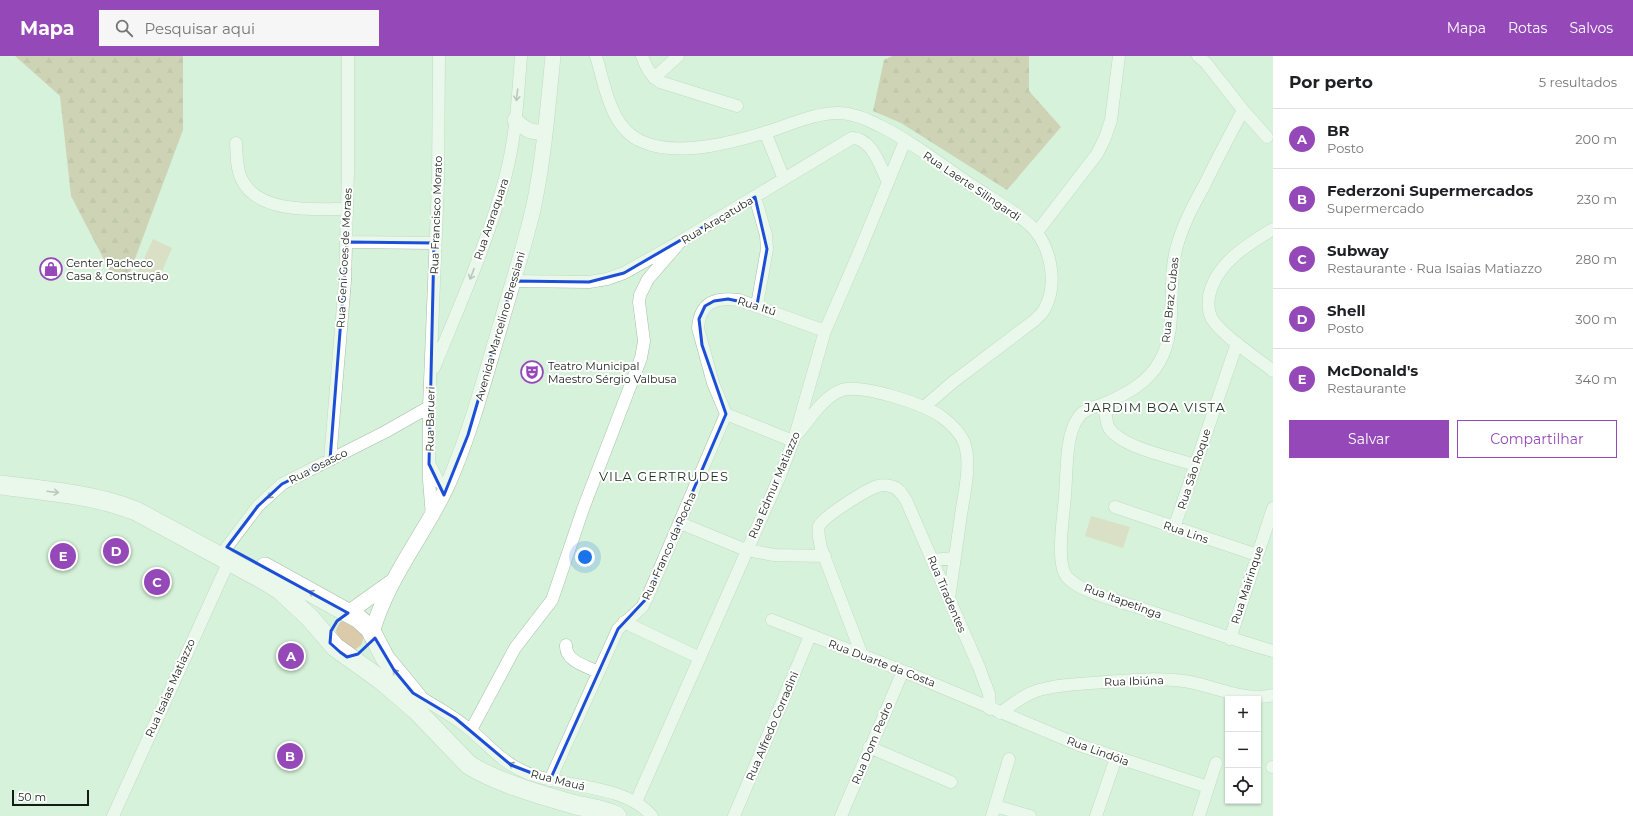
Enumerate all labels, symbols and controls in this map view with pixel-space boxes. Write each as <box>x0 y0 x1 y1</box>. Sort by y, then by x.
search box <box>99 10 379 46</box>
text: Mapa <box>20 17 75 40</box>
icon: search <box>113 17 135 39</box>
text: Pesquisar aqui <box>145 19 255 38</box>
text: Mapa <box>1447 19 1486 37</box>
text: Rotas <box>1508 19 1547 37</box>
text: Salvos <box>1569 19 1613 37</box>
text: Por perto <box>1289 72 1373 92</box>
text: 5 resultados <box>1539 74 1617 90</box>
one-way arrow <box>513 88 521 101</box>
text: BR <box>1327 121 1350 140</box>
text: A <box>1297 131 1307 147</box>
text: 200 m <box>1575 131 1617 147</box>
text: Posto <box>1327 140 1364 156</box>
street label: Rua Laerte Silingardi <box>921 148 1023 224</box>
street label: Rua Francisco Morato <box>427 155 445 275</box>
street label: Rua Araraquara <box>470 176 512 262</box>
text: Federzoni Supermercados <box>1327 181 1533 200</box>
street label: Rua Geni Goes de Moraes <box>333 187 355 328</box>
text: B <box>1297 191 1307 207</box>
text: 230 m <box>1576 191 1617 207</box>
street label: Rua Araçatuba <box>678 193 756 247</box>
text: Supermercado <box>1327 200 1424 216</box>
text: Subway <box>1327 241 1389 260</box>
street label: Avenida Marcelino Bressiani <box>472 250 528 402</box>
text: C <box>1297 251 1307 267</box>
text: 280 m <box>1576 251 1617 267</box>
shop icon: Center Pacheco Casa & Construção <box>38 256 64 282</box>
place label: Center Pacheco Casa & Construção <box>66 256 168 283</box>
street label: Rua Braz Cubas <box>1159 256 1182 344</box>
text: Restaurante · Rua Isaias Matiazzo <box>1327 260 1542 276</box>
one-way arrow <box>467 268 475 280</box>
street label: Rua Itú <box>736 293 778 319</box>
text: Shell <box>1327 301 1366 320</box>
text: D <box>1297 311 1307 327</box>
text: 300 m <box>1575 311 1617 327</box>
text: Posto <box>1327 320 1364 336</box>
theatre icon: Teatro Municipal Maestro Sérgio Valbusa <box>519 359 545 385</box>
place label: Teatro Municipal Maestro Sérgio Valbusa <box>548 359 677 386</box>
text: McDonald's <box>1327 361 1418 380</box>
text: E <box>1298 371 1306 387</box>
text: 340 m <box>1575 371 1617 387</box>
text: Restaurante <box>1327 380 1406 396</box>
street label: Rua Barueri <box>422 386 438 452</box>
district label: JARDIM BOA VISTA <box>1083 399 1226 415</box>
button: Salvar <box>1289 420 1449 458</box>
button: Compartilhar <box>1457 420 1617 458</box>
street label: Rua São Roque <box>1174 427 1214 511</box>
street label: Rua Edmur Matiazzo <box>745 429 803 541</box>
street label: Rua Osasco <box>286 445 350 487</box>
district label: VILA GERTRUDES <box>599 468 729 484</box>
one-way arrow <box>46 488 59 495</box>
one-way arrow <box>267 489 277 498</box>
street label: Rua Franco da Rocha <box>639 490 699 602</box>
street label: Rua Lins <box>1162 518 1211 546</box>
pin: D <box>103 536 129 566</box>
pin: E <box>50 541 76 571</box>
street label: Rua Mairinque <box>1228 544 1266 626</box>
your location <box>575 547 595 567</box>
street label: Rua Tiradentes <box>924 553 970 635</box>
pin: C <box>144 567 170 597</box>
street label: Rua Itapetinga <box>1082 580 1164 622</box>
one-way arrow <box>308 590 320 598</box>
street label: Rua Isaias Matiazzo <box>142 636 198 740</box>
street label: Rua Duarte da Costa <box>827 636 937 690</box>
pin: A <box>278 641 304 671</box>
one-way arrow <box>393 669 402 680</box>
street label: Rua Alfredo Corradini <box>743 669 801 783</box>
street label: Rua Ibiúna <box>1104 673 1164 689</box>
map controls <box>1225 696 1261 804</box>
button: + <box>1225 696 1261 732</box>
street label: Rua Dom Pedro <box>848 700 896 786</box>
button: − <box>1225 732 1261 768</box>
street label: Rua Lindóia <box>1065 733 1131 769</box>
pin: B <box>277 741 303 771</box>
one-way arrow <box>508 762 520 770</box>
street label: Rua Mauá <box>529 766 587 794</box>
button: locate <box>1225 768 1261 804</box>
scale bar <box>12 788 89 807</box>
text: 50 m <box>18 790 46 804</box>

